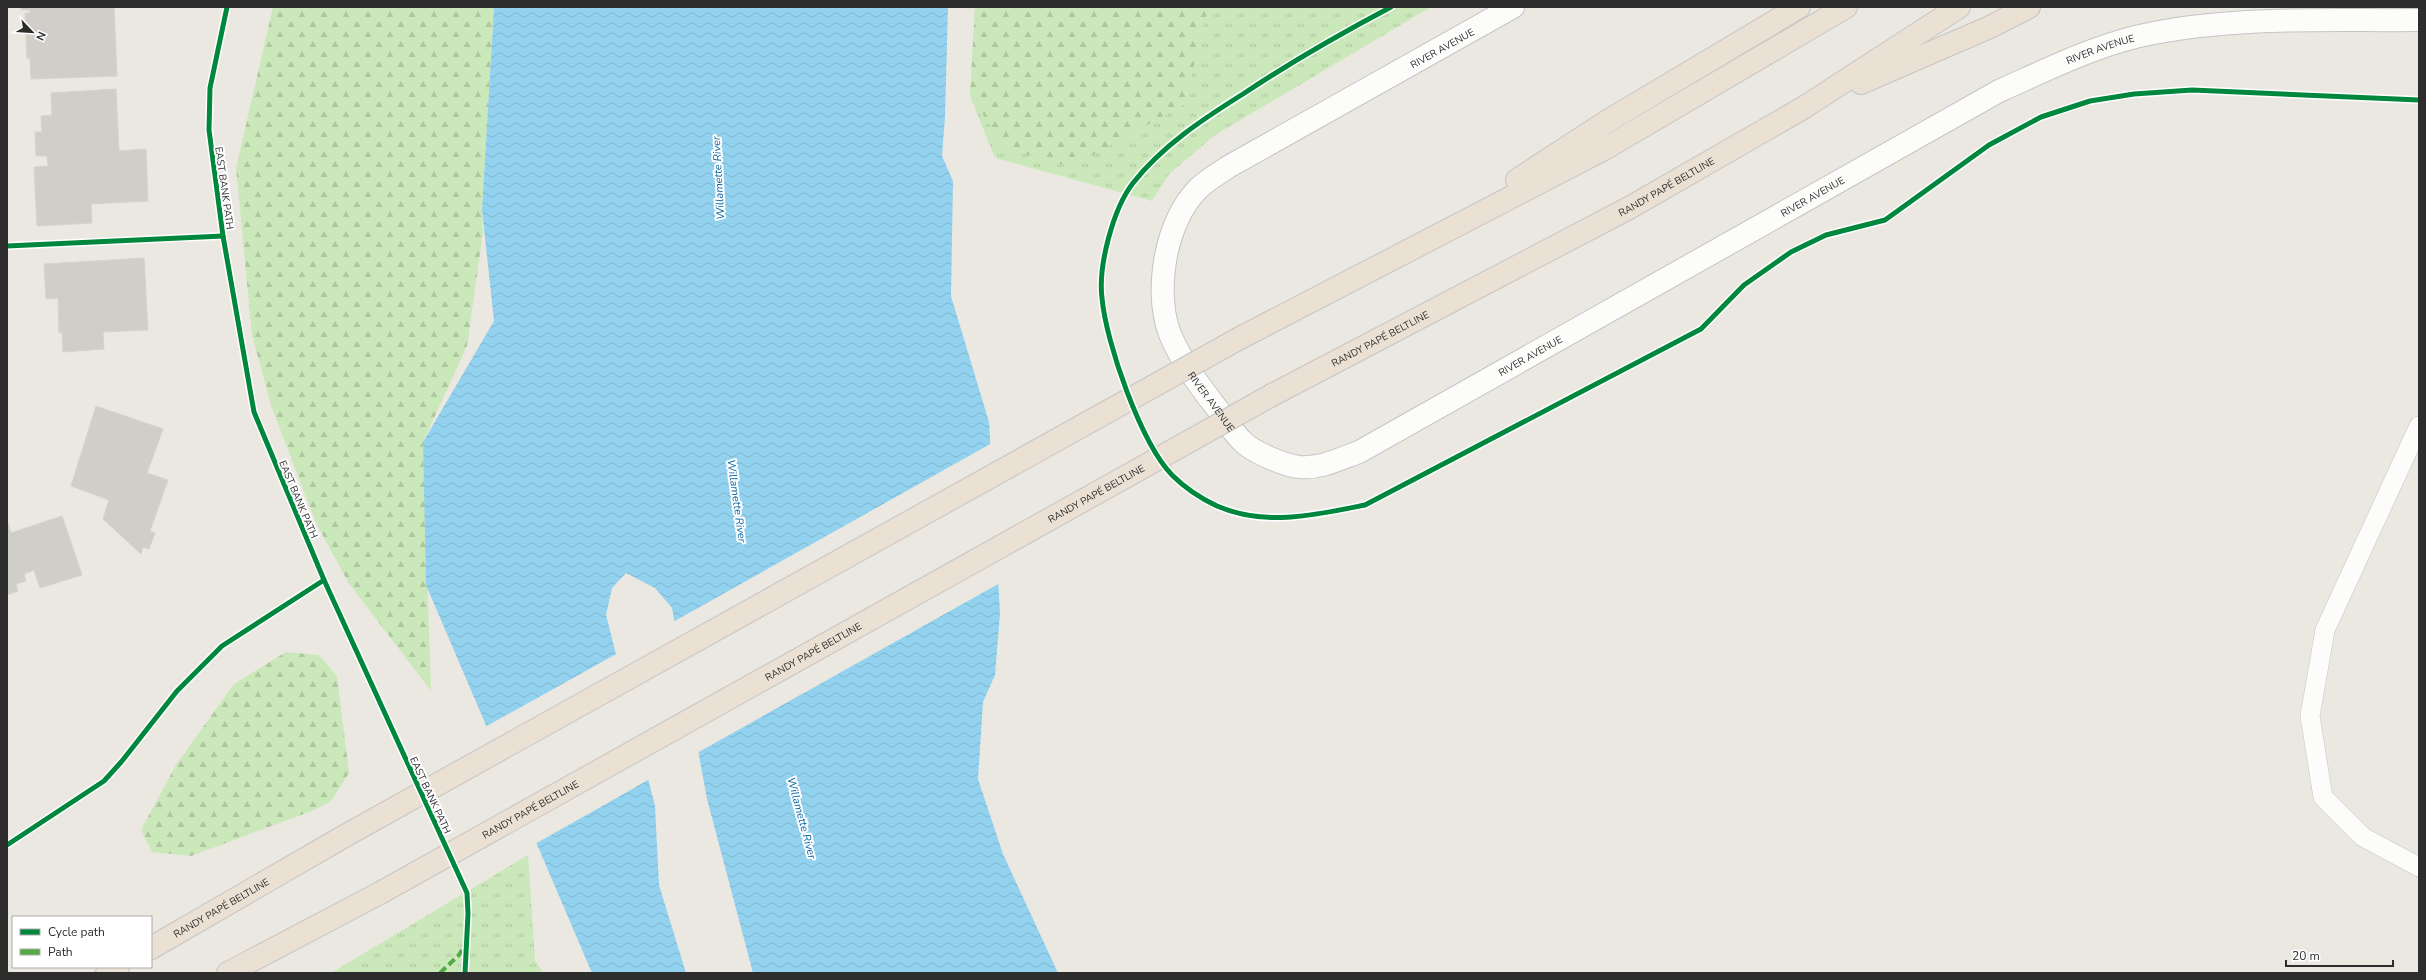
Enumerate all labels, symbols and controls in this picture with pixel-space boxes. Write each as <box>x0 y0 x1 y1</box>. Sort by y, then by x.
north arrow <box>12 12 52 52</box>
street label: RIVER AVENUE <box>1408 25 1477 72</box>
text: N <box>32 29 49 43</box>
street label: RIVER AVENUE <box>2064 32 2136 68</box>
water label: Willamette River <box>709 135 728 220</box>
street label: EAST BANK PATH <box>211 146 237 230</box>
street label: RANDY PAPÉ BELTLINE <box>1616 154 1717 220</box>
street label: RIVER AVENUE <box>1778 174 1847 221</box>
street label: RANDY PAPÉ BELTLINE <box>1329 308 1432 371</box>
street label: RIVER AVENUE <box>1496 333 1565 380</box>
street label: RIVER AVENUE <box>1184 369 1238 435</box>
street label: EAST BANK PATH <box>275 458 321 541</box>
water label: Willamette River <box>723 459 750 545</box>
street label: RANDY PAPÉ BELTLINE <box>1046 461 1147 527</box>
street label: RANDY PAPÉ BELTLINE <box>763 619 865 685</box>
street label: EAST BANK PATH <box>406 755 454 836</box>
water label: Willamette River <box>783 776 820 862</box>
street label: RANDY PAPÉ BELTLINE <box>480 777 582 843</box>
street label: RANDY PAPÉ BELTLINE <box>171 875 272 942</box>
legend <box>12 916 152 968</box>
text: Cycle path <box>48 924 105 940</box>
scale bar <box>2286 942 2393 968</box>
text: Path <box>48 944 73 960</box>
text: 20 m <box>2292 948 2320 964</box>

